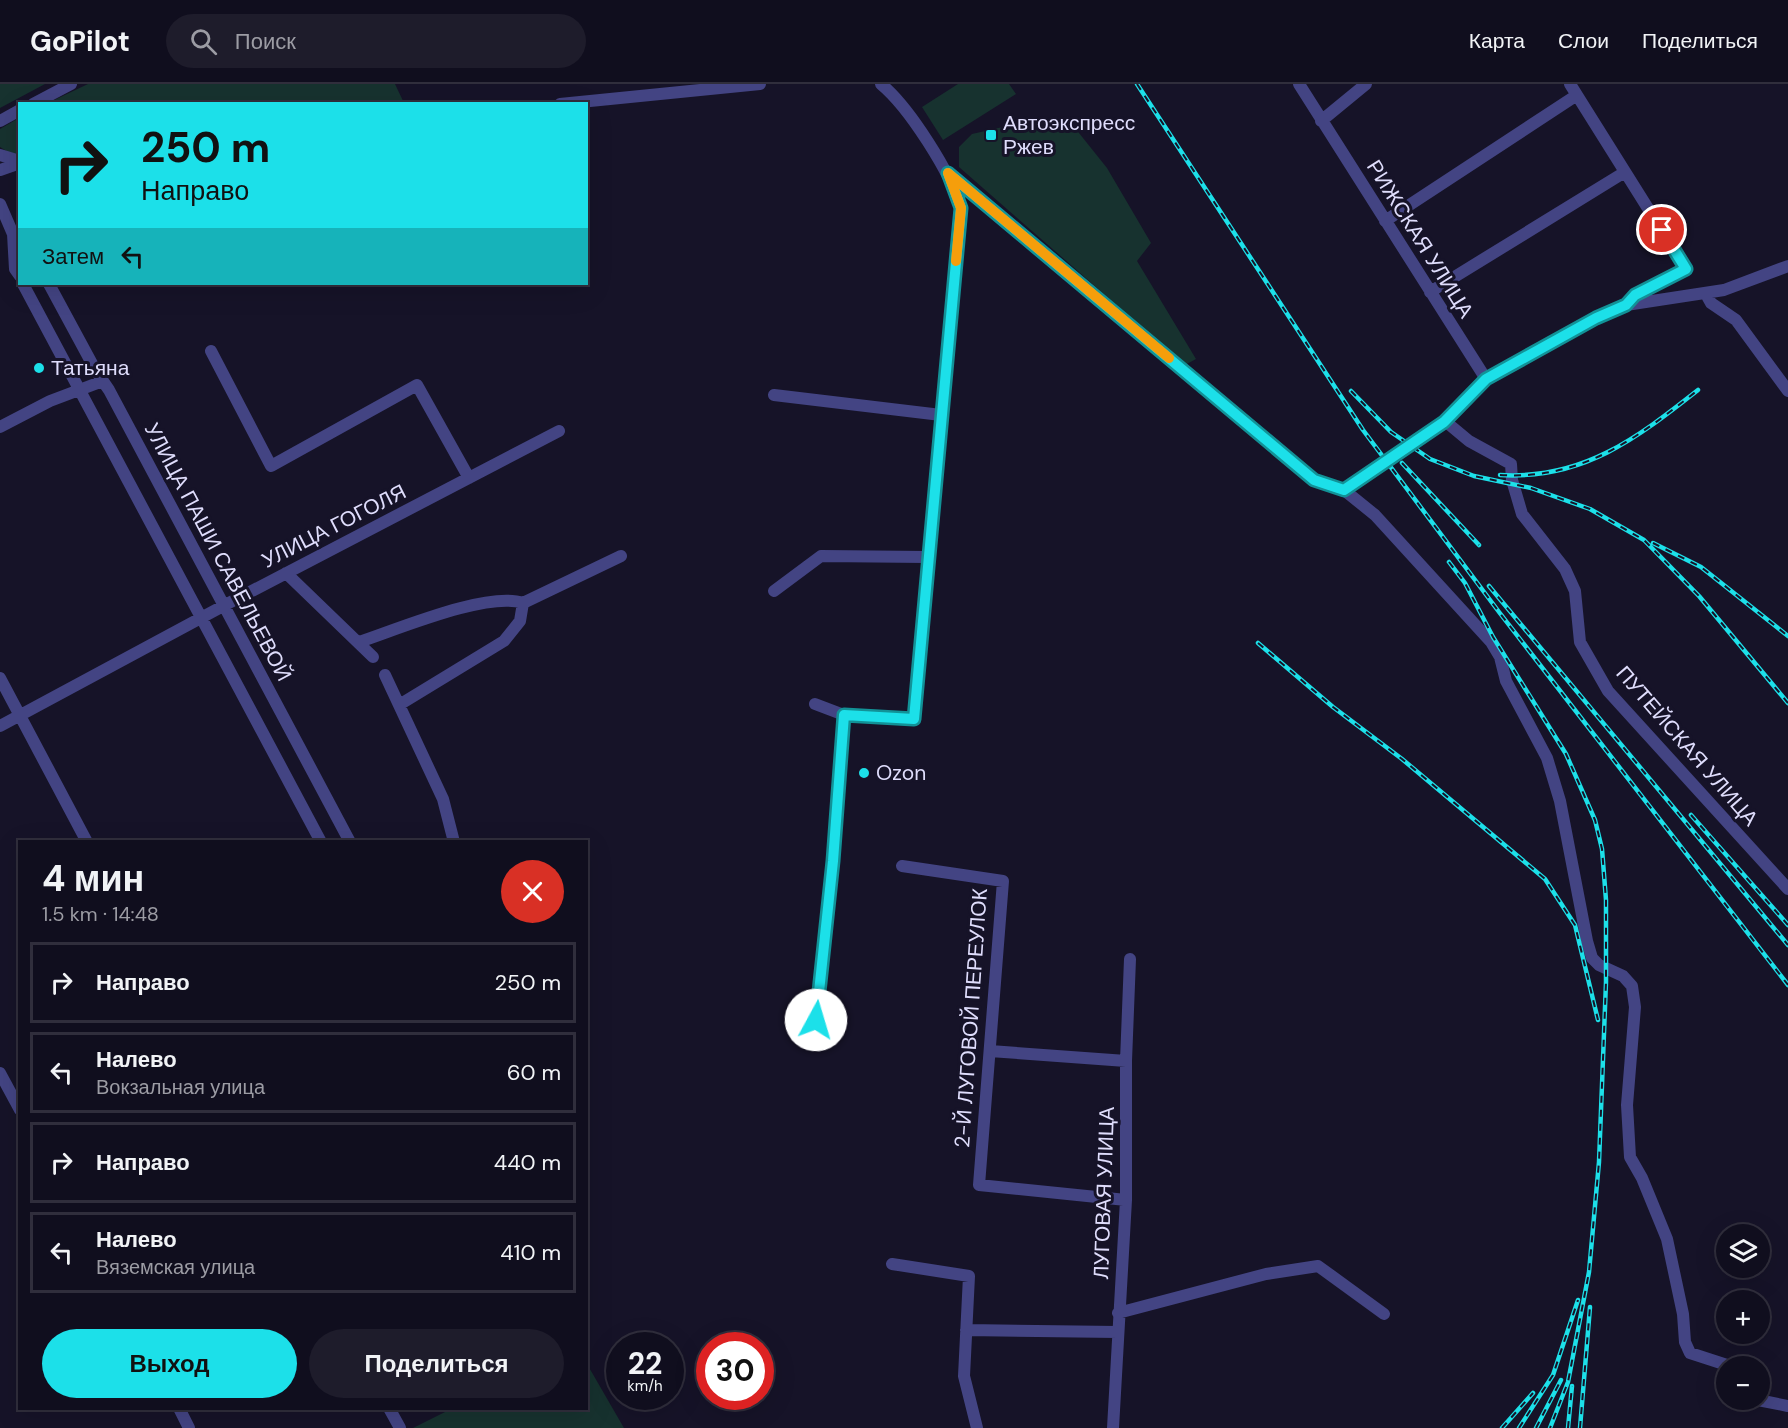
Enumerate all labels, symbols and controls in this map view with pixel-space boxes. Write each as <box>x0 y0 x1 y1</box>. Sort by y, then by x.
search box <box>166 14 586 68</box>
text: GoPilot <box>30 23 130 60</box>
icon: search <box>187 25 220 58</box>
text: Поиск <box>235 27 296 56</box>
text: Карта <box>1469 27 1525 55</box>
text: Слои <box>1558 27 1609 55</box>
text: Поделиться <box>1642 27 1758 55</box>
place label: Автоэкспресс Ржев <box>1003 109 1135 161</box>
text: 250 m <box>141 120 270 175</box>
icon: right <box>42 126 120 204</box>
marker: Автоэкспресс Ржев <box>984 128 998 142</box>
street label: РИЖСКАЯ УЛИЦА <box>1360 155 1480 323</box>
text: Направо <box>141 173 249 208</box>
pin <box>1636 204 1687 255</box>
icon: arrive <box>1645 213 1678 246</box>
icon: left <box>116 240 149 273</box>
text: Затем <box>42 242 104 271</box>
place label: Татьяна <box>51 354 130 382</box>
marker: Татьяна <box>32 361 46 375</box>
street label: УЛИЦА ПАШИ САВЕЛЬЕВОЙ <box>138 418 298 686</box>
street label: УЛИЦА ГОГОЛЯ <box>257 478 411 574</box>
street label: ПУТЕЙСКАЯ УЛИЦА <box>1610 660 1764 832</box>
place label: Ozon <box>876 759 926 787</box>
marker: Ozon <box>857 766 871 780</box>
text: 4 мин <box>42 855 144 902</box>
button: close <box>501 860 564 923</box>
street label: 2-Й ЛУГОВОЙ ПЕРЕУЛОК <box>948 886 994 1149</box>
text: 1.5 km · 14:48 <box>42 901 159 927</box>
icon: right <box>45 966 78 999</box>
text: Направо <box>96 968 190 997</box>
text: 250 m <box>494 968 561 997</box>
position arrow <box>784 988 848 1052</box>
text: Налево <box>96 1045 177 1074</box>
icon: left <box>45 1056 78 1089</box>
text: 60 m <box>507 1058 561 1087</box>
text: Вокзальная улица <box>96 1074 265 1100</box>
street label: ЛУГОВАЯ УЛИЦА <box>1087 1106 1121 1280</box>
icon: right <box>45 1146 78 1179</box>
text: Направо <box>96 1148 190 1177</box>
text: 440 m <box>494 1148 561 1177</box>
map controls <box>1716 1224 1770 1410</box>
button: layers <box>1716 1224 1770 1278</box>
text: Налево <box>96 1225 177 1254</box>
icon: left <box>45 1236 78 1269</box>
text: 410 m <box>500 1238 561 1267</box>
text: Вяземская улица <box>96 1254 255 1280</box>
button: + <box>1716 1290 1770 1344</box>
button: Выход <box>42 1329 297 1398</box>
button: Поделиться <box>309 1329 564 1398</box>
speed limit sign: 30 <box>696 1332 774 1410</box>
text: 22 <box>628 1344 662 1383</box>
button: − <box>1716 1356 1770 1410</box>
text: km/h <box>627 1376 663 1396</box>

